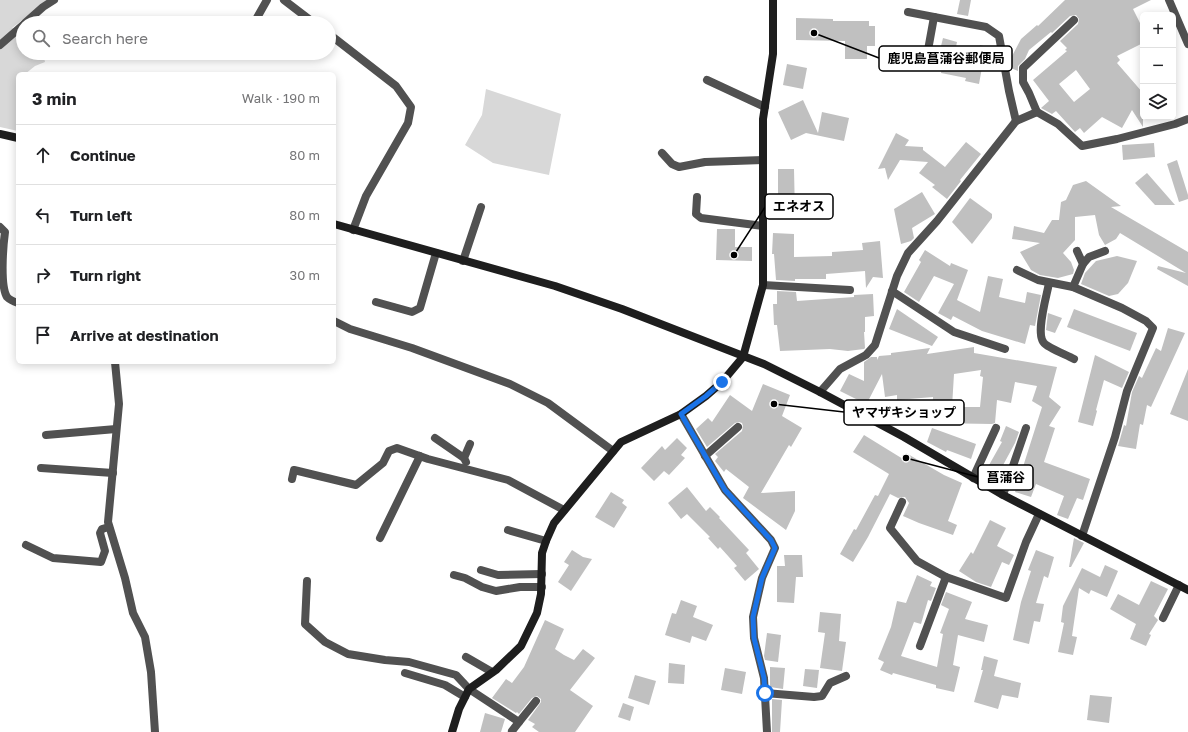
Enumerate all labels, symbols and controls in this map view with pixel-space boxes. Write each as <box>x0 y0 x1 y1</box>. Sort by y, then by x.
map controls <box>1140 12 1176 120</box>
button: + <box>1140 12 1176 48</box>
search box <box>16 16 336 60</box>
icon: search <box>30 27 52 49</box>
text: Search here <box>62 29 148 47</box>
callout: 鹿児島菖蒲谷郵便局 <box>879 46 1012 71</box>
button: − <box>1140 48 1176 84</box>
text: 鹿児島菖蒲谷郵便局 <box>887 50 1005 66</box>
button: layers <box>1140 84 1176 120</box>
text: 3 min <box>32 88 76 109</box>
text: Walk · 190 m <box>242 90 320 106</box>
icon: ahead <box>32 144 54 166</box>
text: Continue <box>70 146 136 164</box>
text: 80 m <box>289 147 320 163</box>
callout: エネオス <box>765 194 833 219</box>
text: エネオス <box>773 198 825 214</box>
icon: left <box>32 204 54 226</box>
text: Turn left <box>70 206 132 224</box>
text: 80 m <box>289 207 320 223</box>
icon: right <box>32 264 54 286</box>
text: Turn right <box>70 266 141 284</box>
text: 30 m <box>290 267 320 283</box>
icon: arrive <box>32 324 54 346</box>
text: Arrive at destination <box>70 326 219 344</box>
route end <box>713 373 731 391</box>
callout: ヤマザキショップ <box>844 400 964 425</box>
text: ヤマザキショップ <box>852 404 956 420</box>
callout: 菖蒲谷 <box>978 465 1033 490</box>
text: 菖蒲谷 <box>986 469 1026 485</box>
route start <box>756 684 774 702</box>

